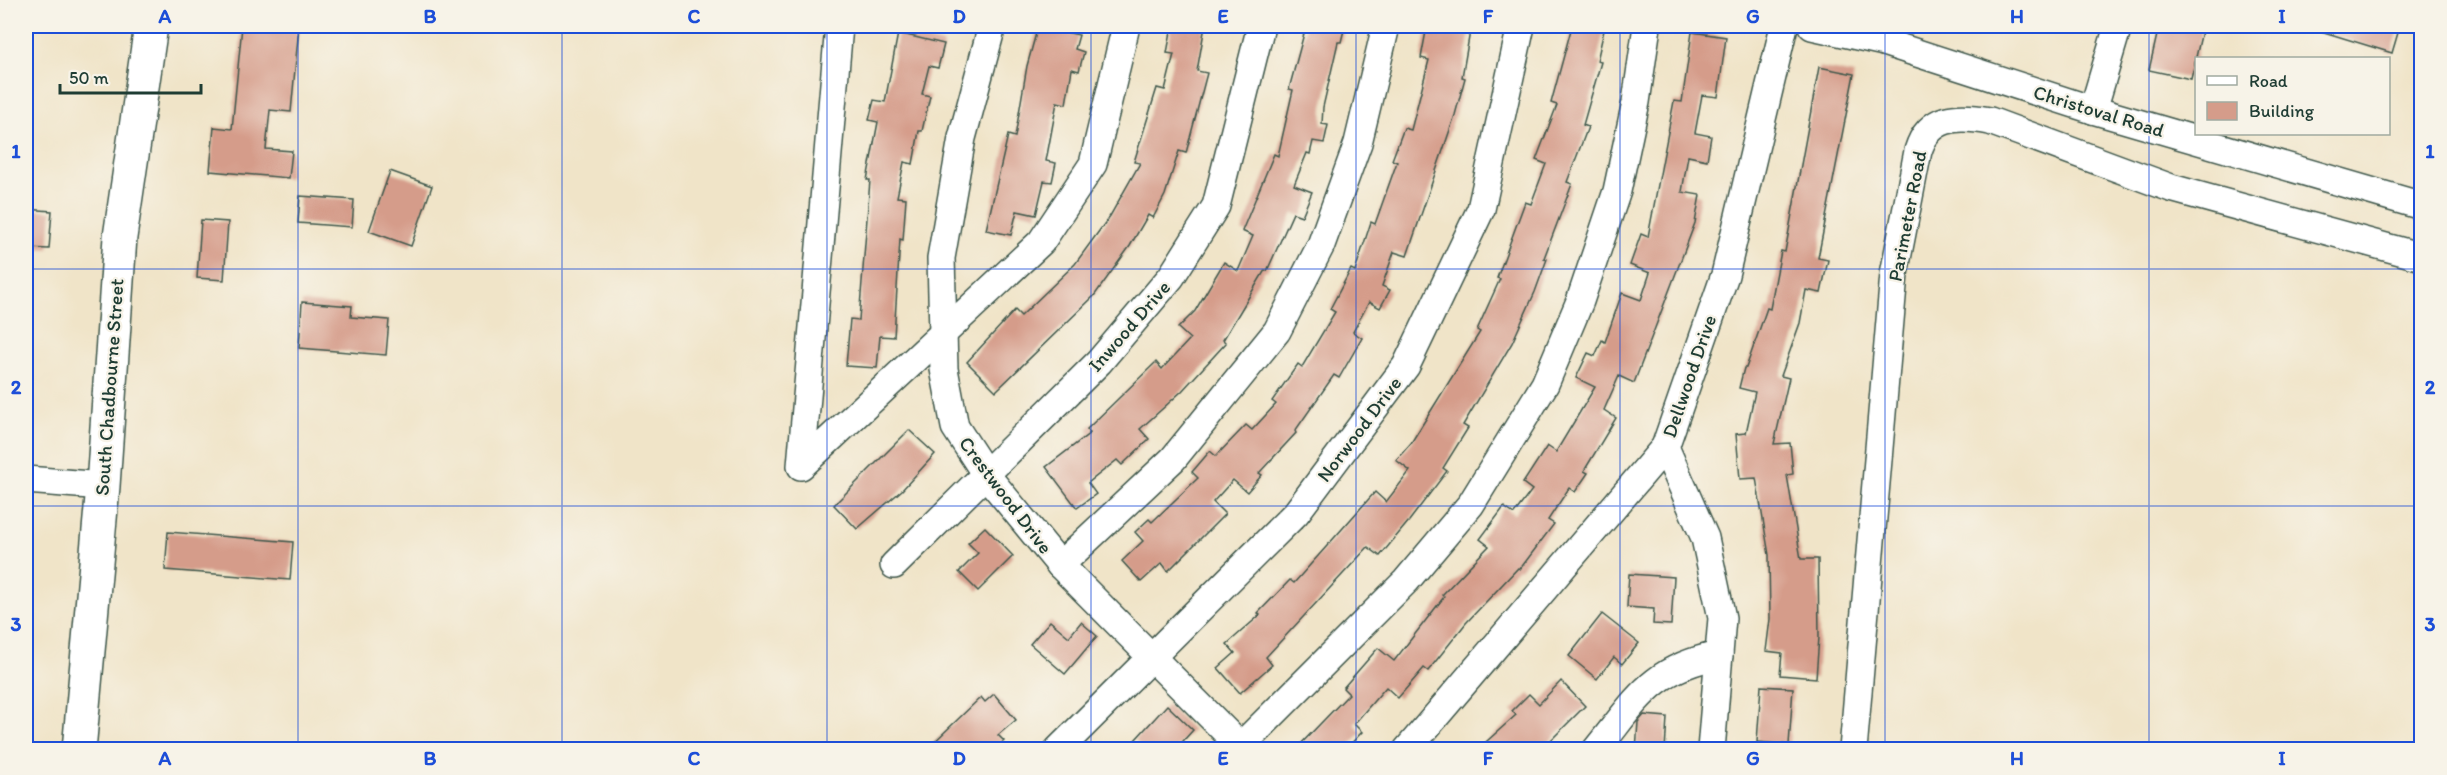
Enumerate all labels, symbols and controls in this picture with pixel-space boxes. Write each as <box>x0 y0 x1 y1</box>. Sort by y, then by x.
text: A <box>158 4 172 28</box>
text: B <box>424 4 437 28</box>
text: C <box>688 4 701 28</box>
text: D <box>952 4 966 28</box>
text: E <box>1217 4 1229 28</box>
text: F <box>1483 4 1494 28</box>
text: G <box>1746 4 1760 28</box>
text: H <box>2010 4 2024 28</box>
text: I <box>2278 4 2286 28</box>
scale bar <box>60 57 201 95</box>
legend <box>2195 57 2390 135</box>
text: 50 m <box>69 67 109 89</box>
text: Road <box>2249 70 2288 92</box>
street label: Christoval Road <box>2031 80 2167 142</box>
text: Building <box>2249 100 2315 122</box>
text: 1 <box>11 139 21 163</box>
text: 1 <box>2425 139 2435 163</box>
street label: Parimeter Road <box>1883 148 1932 283</box>
street label: Inwood Drive <box>1083 275 1175 377</box>
street label: South Chadbourne Street <box>89 278 129 496</box>
street label: Dellwood Drive <box>1657 311 1721 441</box>
street label: Norwood Drive <box>1311 371 1407 487</box>
text: 2 <box>11 375 22 399</box>
text: 2 <box>2425 375 2436 399</box>
street label: Crestwood Drive <box>954 432 1058 558</box>
text: 3 <box>11 612 22 636</box>
text: 3 <box>2425 612 2436 636</box>
text: A <box>158 746 172 770</box>
text: B <box>424 746 437 770</box>
text: C <box>688 746 701 770</box>
text: D <box>952 746 966 770</box>
text: E <box>1217 746 1229 770</box>
text: F <box>1483 746 1494 770</box>
text: G <box>1746 746 1760 770</box>
text: H <box>2010 746 2024 770</box>
text: I <box>2278 746 2286 770</box>

